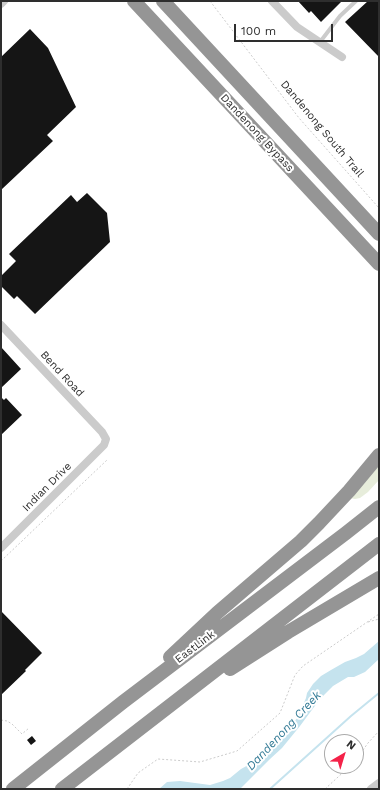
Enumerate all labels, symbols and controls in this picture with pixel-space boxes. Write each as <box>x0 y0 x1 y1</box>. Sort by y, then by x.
scale bar <box>236 16 335 42</box>
text: 100 m <box>241 24 276 38</box>
street label: Dandenong South Trail <box>278 78 366 180</box>
street label: Dandenong Bypass <box>218 91 296 175</box>
street label: Bend Road <box>37 348 87 400</box>
street label: Indian Drive <box>20 460 74 514</box>
street label: EastLink <box>173 628 217 666</box>
water label: Dandenong Creek <box>244 688 324 774</box>
north arrow <box>324 734 364 774</box>
text: N <box>344 737 358 753</box>

